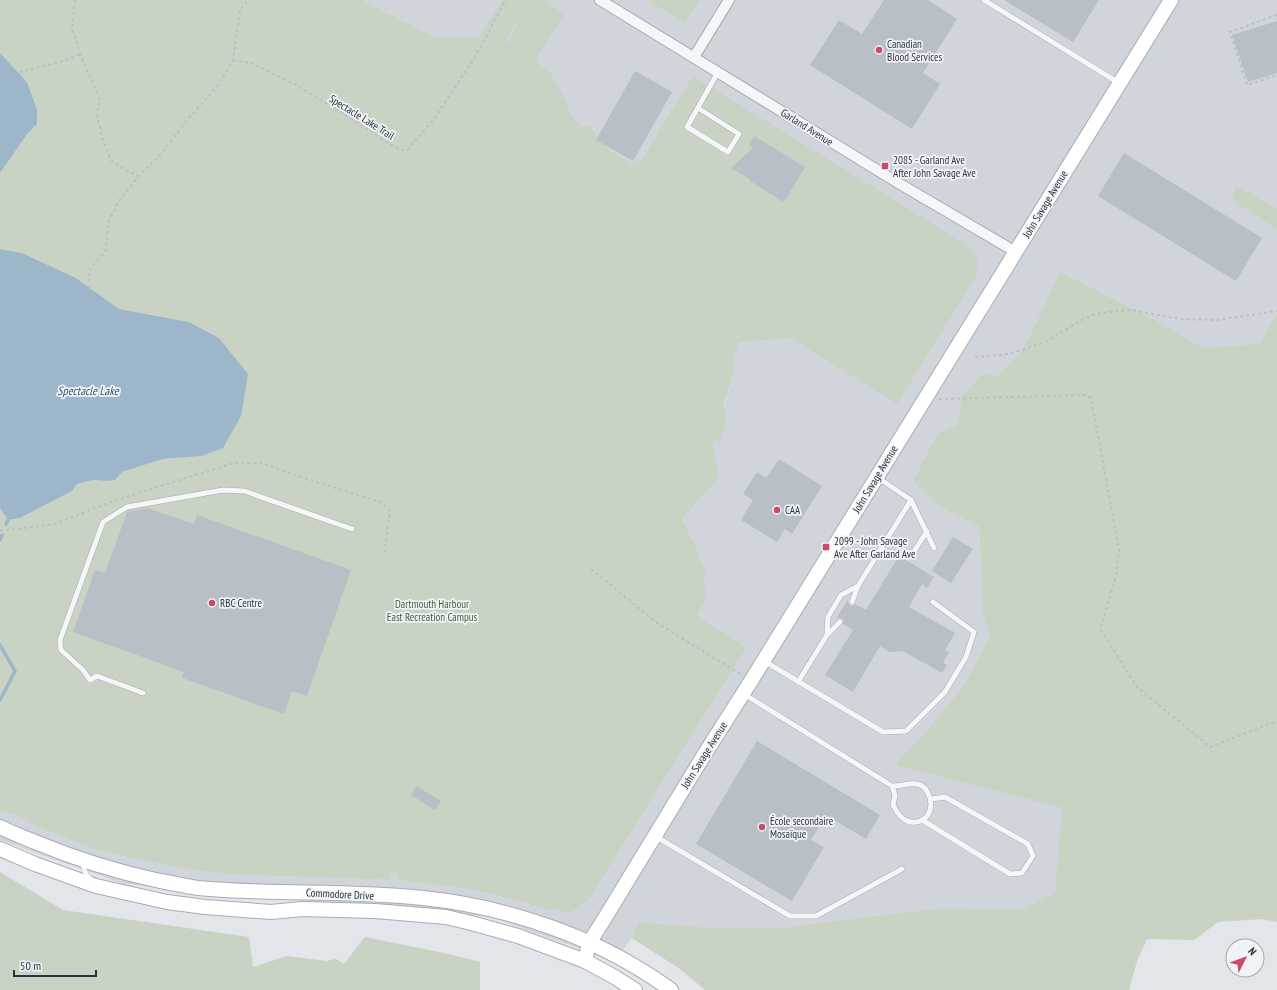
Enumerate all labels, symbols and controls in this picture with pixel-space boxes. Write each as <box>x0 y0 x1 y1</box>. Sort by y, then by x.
place label: Canadian Blood Services <box>887 37 943 64</box>
marker: Canadian Blood Services <box>874 45 884 55</box>
street label: Spectacle Lake Trail <box>327 91 398 143</box>
street label: Garland Avenue <box>778 105 836 149</box>
place label: 2085 - Garland Ave After John Savage Ave <box>893 153 976 180</box>
marker: 2085 - Garland Ave After John Savage Ave <box>880 161 890 171</box>
street label: John Savage Avenue <box>1019 167 1071 241</box>
water label: Spectacle Lake <box>57 383 120 398</box>
street label: John Savage Avenue <box>849 442 901 516</box>
place label: CAA <box>785 503 801 517</box>
marker: CAA <box>772 505 782 515</box>
place label: 2099 - John Savage Ave After Garland Ave <box>834 534 916 561</box>
marker: 2099 - John Savage Ave After Garland Ave <box>821 542 831 552</box>
place label: RBC Centre <box>220 596 263 610</box>
park label: Dartmouth Harbour East Recreation Campus <box>387 597 477 624</box>
marker: RBC Centre <box>207 598 217 608</box>
street label: John Savage Avenue <box>677 719 730 792</box>
place label: École secondaire Mosaïque <box>770 814 834 841</box>
marker: École secondaire Mosaïque <box>757 822 767 832</box>
street label: Commodore Drive <box>306 885 375 903</box>
north arrow <box>1225 938 1265 978</box>
text: N <box>1245 944 1260 958</box>
scale bar <box>14 952 96 978</box>
text: 50 m <box>20 958 41 973</box>

